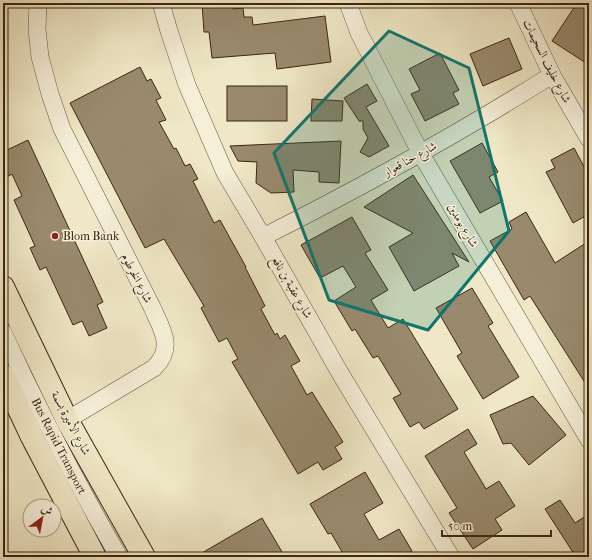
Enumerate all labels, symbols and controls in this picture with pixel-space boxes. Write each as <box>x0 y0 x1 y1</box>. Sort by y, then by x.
street label: شارع خليف السحيمات <box>516 17 574 107</box>
street label: شارع حنا قعوار <box>380 138 441 183</box>
street label: شارع بومدين <box>441 200 481 252</box>
place label: Blom Bank <box>63 229 120 243</box>
marker: Blom Bank <box>50 231 60 241</box>
street label: شارع الخرطوم <box>115 251 156 307</box>
street label: شارع عقبة بن نافع <box>265 253 316 323</box>
street label: شارع الأميرة بسمة <box>45 388 96 459</box>
street label: Bus Rapid Transport <box>29 395 90 497</box>
north arrow <box>22 498 62 538</box>
text: ش <box>39 502 55 518</box>
scale bar <box>442 512 551 538</box>
text: 50 m <box>448 519 472 533</box>

